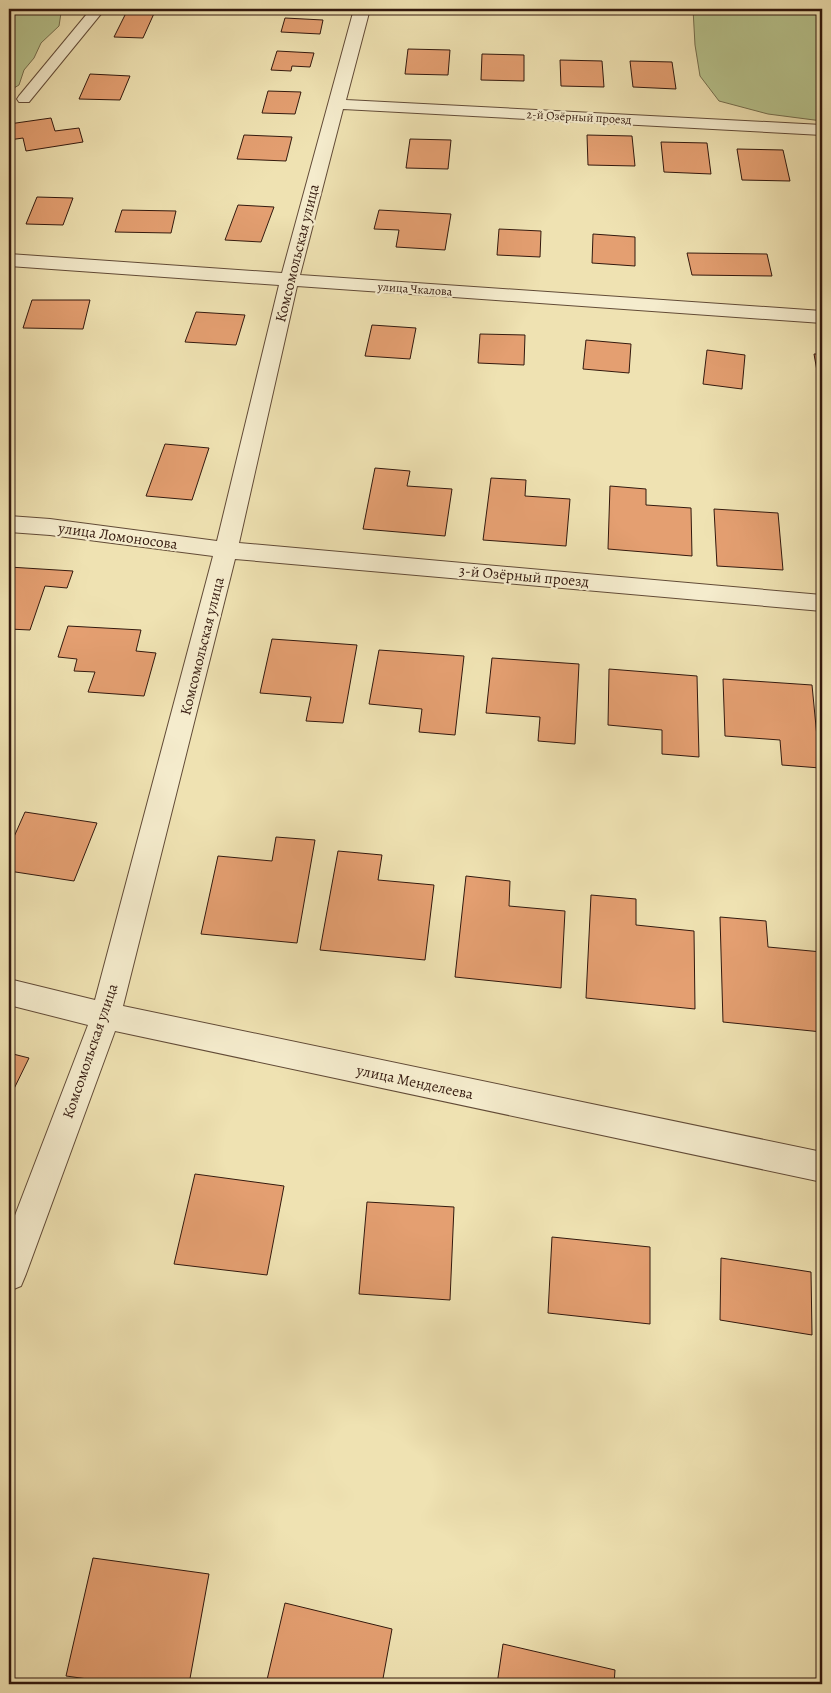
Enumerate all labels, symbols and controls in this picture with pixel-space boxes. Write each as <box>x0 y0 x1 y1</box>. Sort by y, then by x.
street label: 2-й Озёрный проезд <box>526 106 632 128</box>
street label: Комсомольская улица <box>270 182 324 324</box>
street label: улица Чкалова <box>376 278 453 300</box>
street label: улица Ломоносова <box>56 518 179 554</box>
street label: 3-й Озёрный проезд <box>458 560 590 592</box>
street label: Комсомольская улица <box>175 575 229 717</box>
street label: Комсомольская улица <box>57 981 123 1121</box>
street label: улица Менделеева <box>354 1060 475 1104</box>

